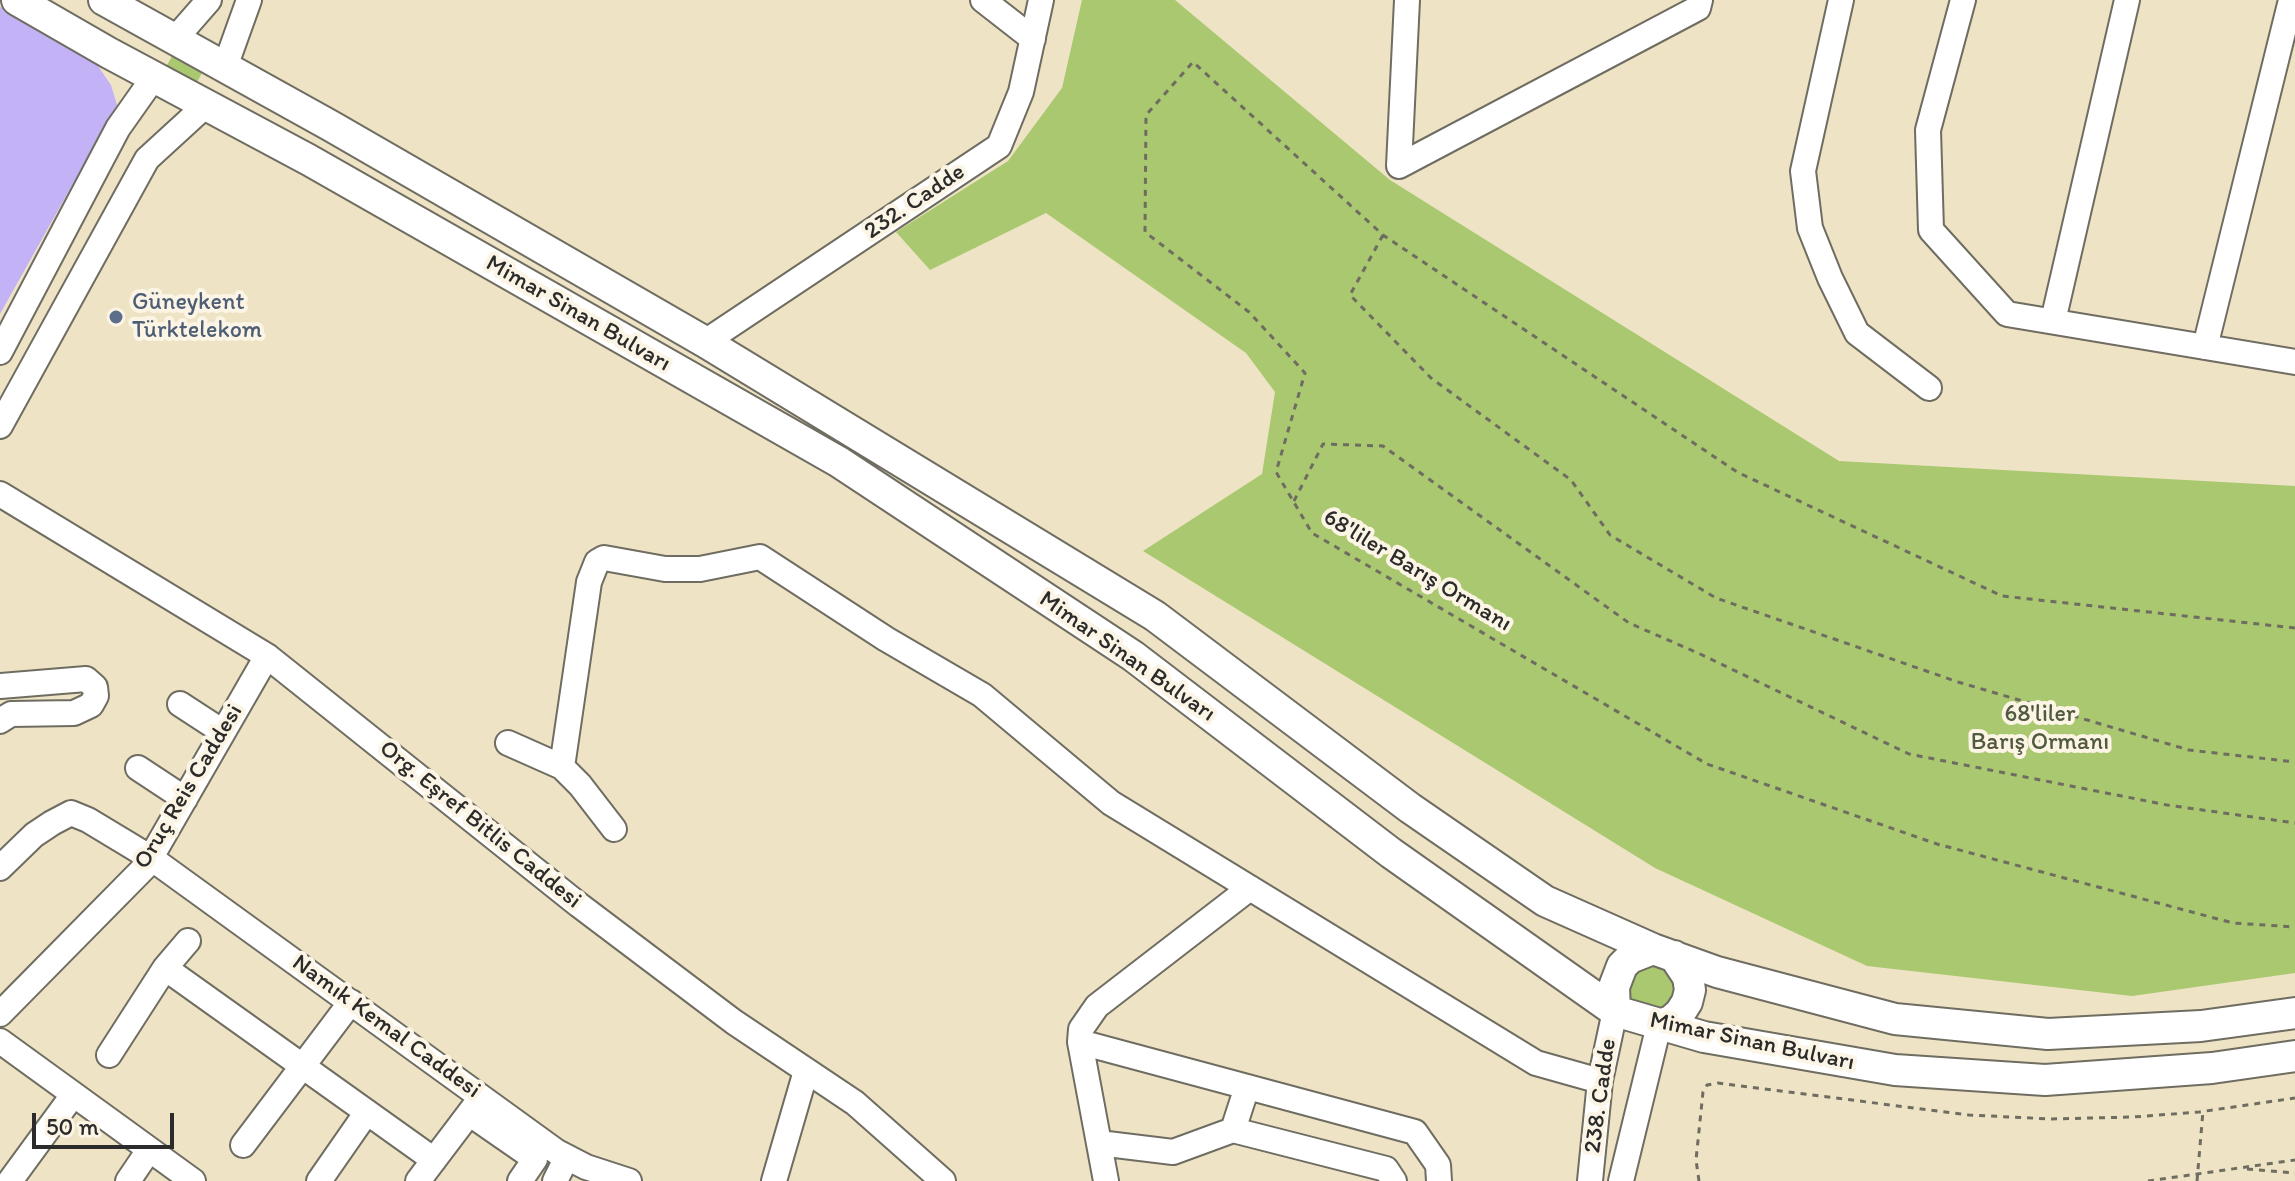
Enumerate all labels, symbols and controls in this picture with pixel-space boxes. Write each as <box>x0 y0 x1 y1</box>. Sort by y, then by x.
street label: 232. Cadde <box>859 158 971 246</box>
street label: Mimar Sinan Bulvarı <box>480 249 676 379</box>
place label: Güneykent Türktelekom <box>132 289 262 345</box>
marker: Güneykent Türktelekom <box>107 308 125 326</box>
street label: 68'liler Barış Ormanı <box>1318 503 1516 639</box>
street label: Mimar Sinan Bulvarı <box>1033 585 1221 729</box>
street label: Oruç Reis Caddesi <box>128 699 250 875</box>
park label: 68'liler Barış Ormanı <box>1971 701 2109 757</box>
street label: Org. Eşref Bitlis Caddesi <box>373 735 587 915</box>
street label: Namık Kemal Caddesi <box>286 949 486 1105</box>
street label: Mimar Sinan Bulvarı <box>1647 1006 1857 1078</box>
street label: 238. Cadde <box>1579 1037 1623 1155</box>
scale bar <box>36 1097 178 1147</box>
text: 50 m <box>46 1112 99 1141</box>

